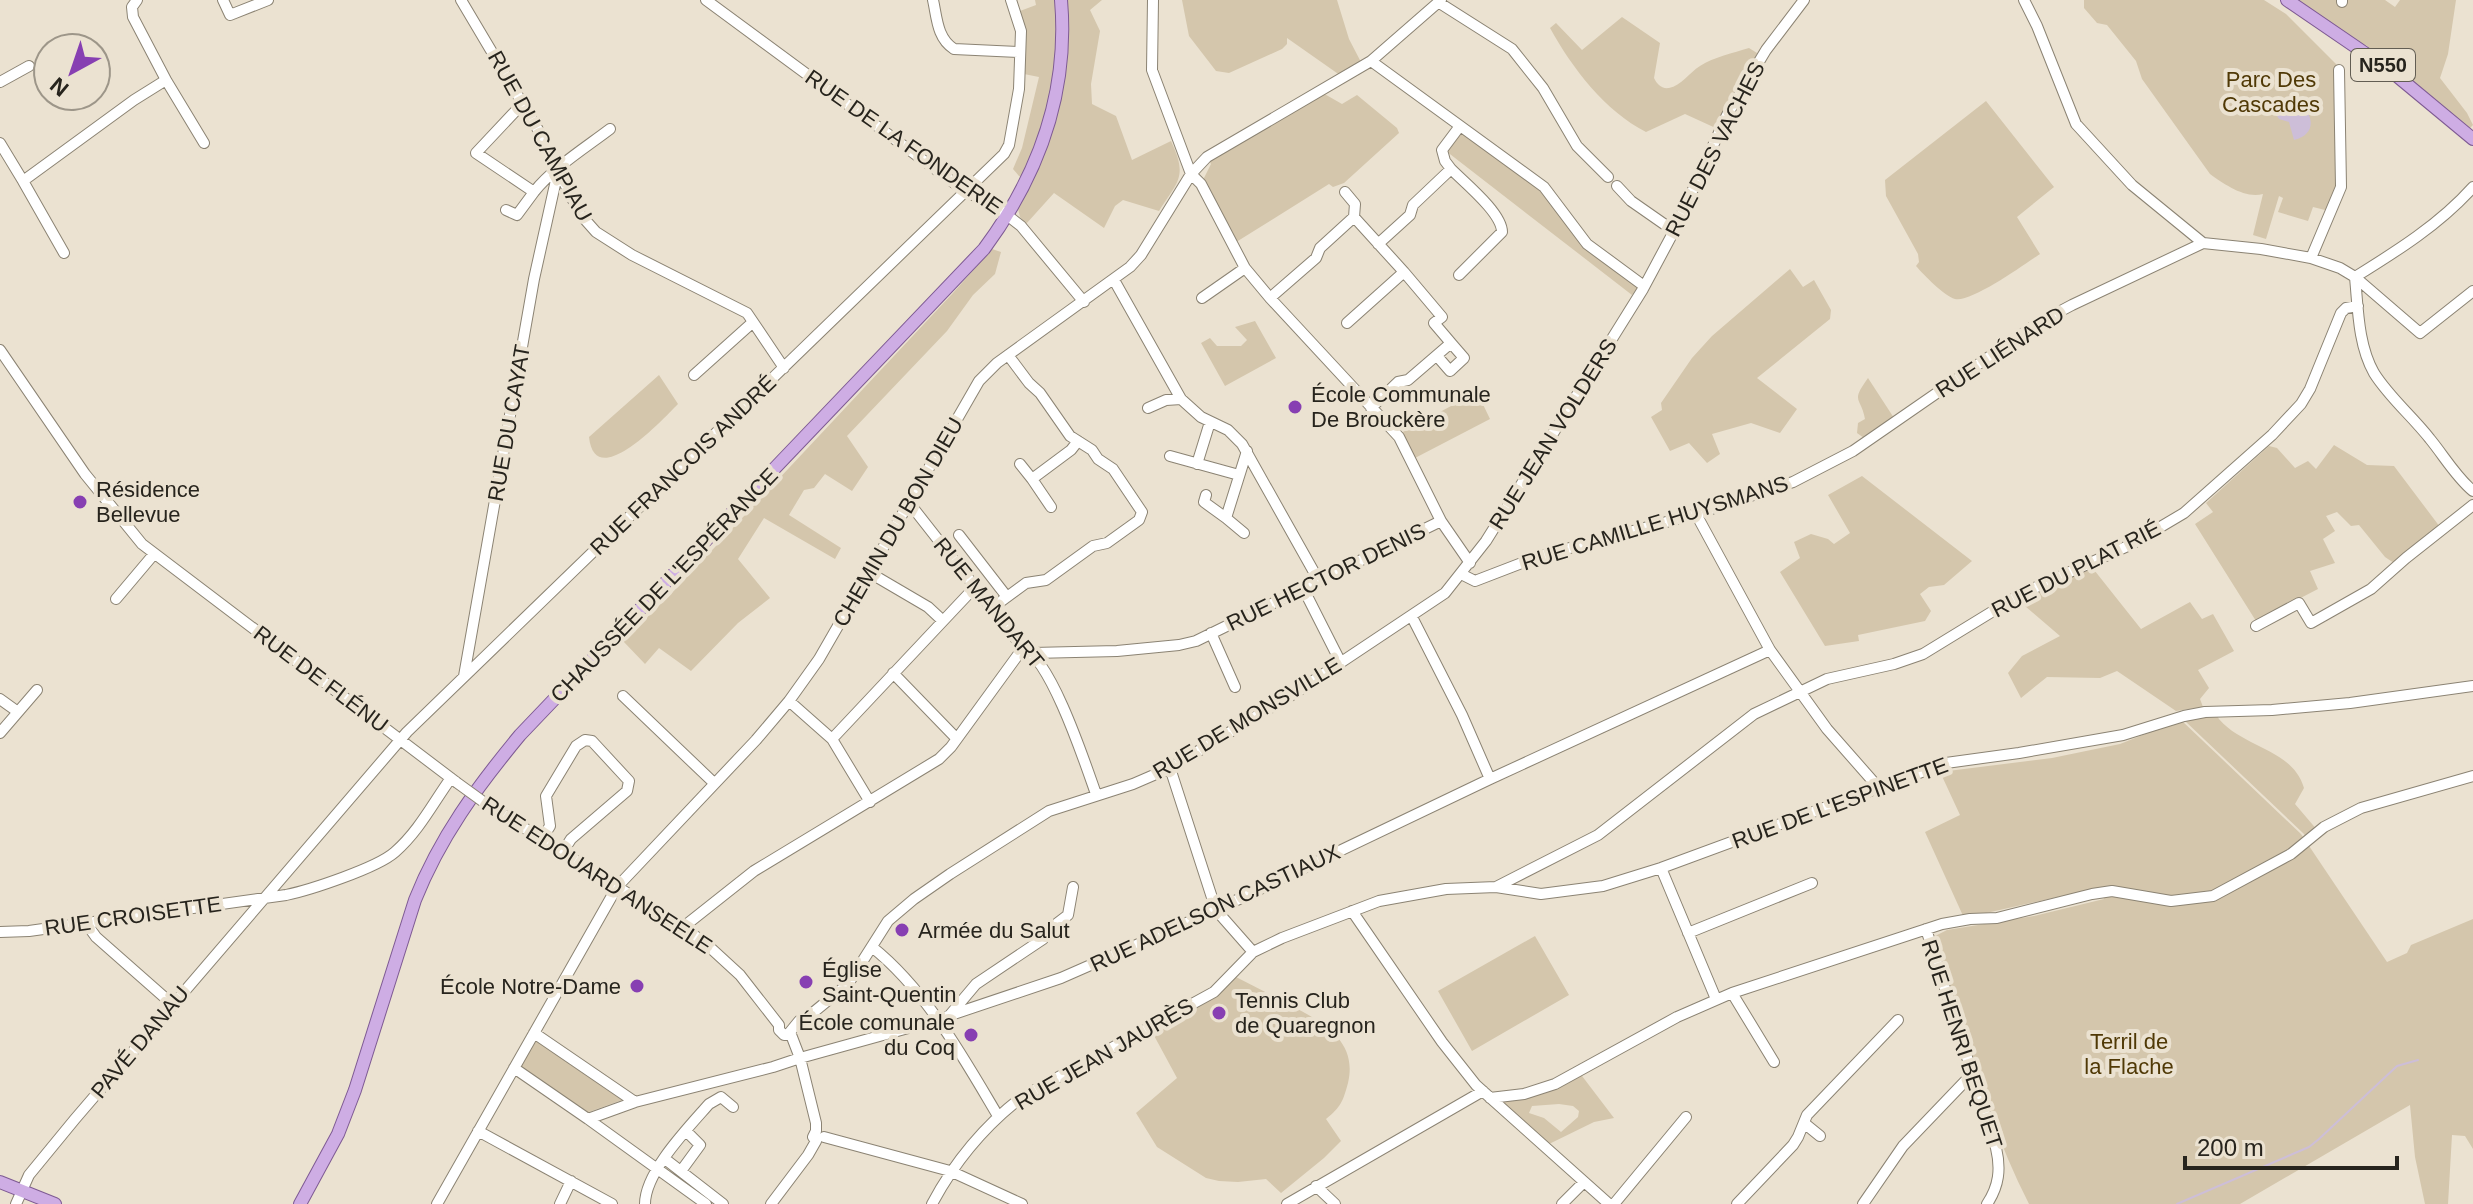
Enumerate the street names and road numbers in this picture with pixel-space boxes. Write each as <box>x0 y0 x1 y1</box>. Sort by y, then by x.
street label: RUE DU CAMPIAU <box>483 47 597 225</box>
road number: N550 <box>2351 49 2415 81</box>
street label: RUE DES VACHES <box>1660 57 1770 241</box>
street label: RUE DE LA FONDERIE <box>801 64 1007 220</box>
street label: RUE LIÉNARD <box>1931 301 2069 403</box>
street label: RUE JEAN VOLDERS <box>1484 334 1622 534</box>
street label: RUE DU CAYAT <box>483 343 535 503</box>
street label: RUE FRANCOIS ANDRÉ <box>585 370 781 560</box>
street label: CHEMIN DU BON DIEU <box>828 413 968 631</box>
street label: CHAUSSÉE DE L'ESPÉRANCE <box>545 463 783 707</box>
street label: RUE CAMILLE HUYSMANS <box>1519 470 1791 576</box>
street label: RUE DU PLAT RIÉ <box>1987 516 2165 622</box>
street label: RUE HECTOR DENIS <box>1222 518 1430 636</box>
street label: RUE MANDART <box>929 533 1049 673</box>
street label: RUE DE FLÉNU <box>249 620 393 738</box>
street label: RUE DE MONSVILLE <box>1148 652 1346 784</box>
street label: RUE DE L'ESPINETTE <box>1729 752 1951 854</box>
street label: RUE EDOUARD ANSEELE <box>477 791 717 959</box>
street label: RUE ADELSON CASTIAUX <box>1086 839 1344 977</box>
street label: RUE CROISETTE <box>43 891 223 941</box>
street label: RUE HENRI BEQUET <box>1916 937 2008 1151</box>
street label: PAVÉ DANAU <box>86 981 194 1103</box>
street label: RUE JEAN JAURÈS <box>1010 993 1198 1115</box>

